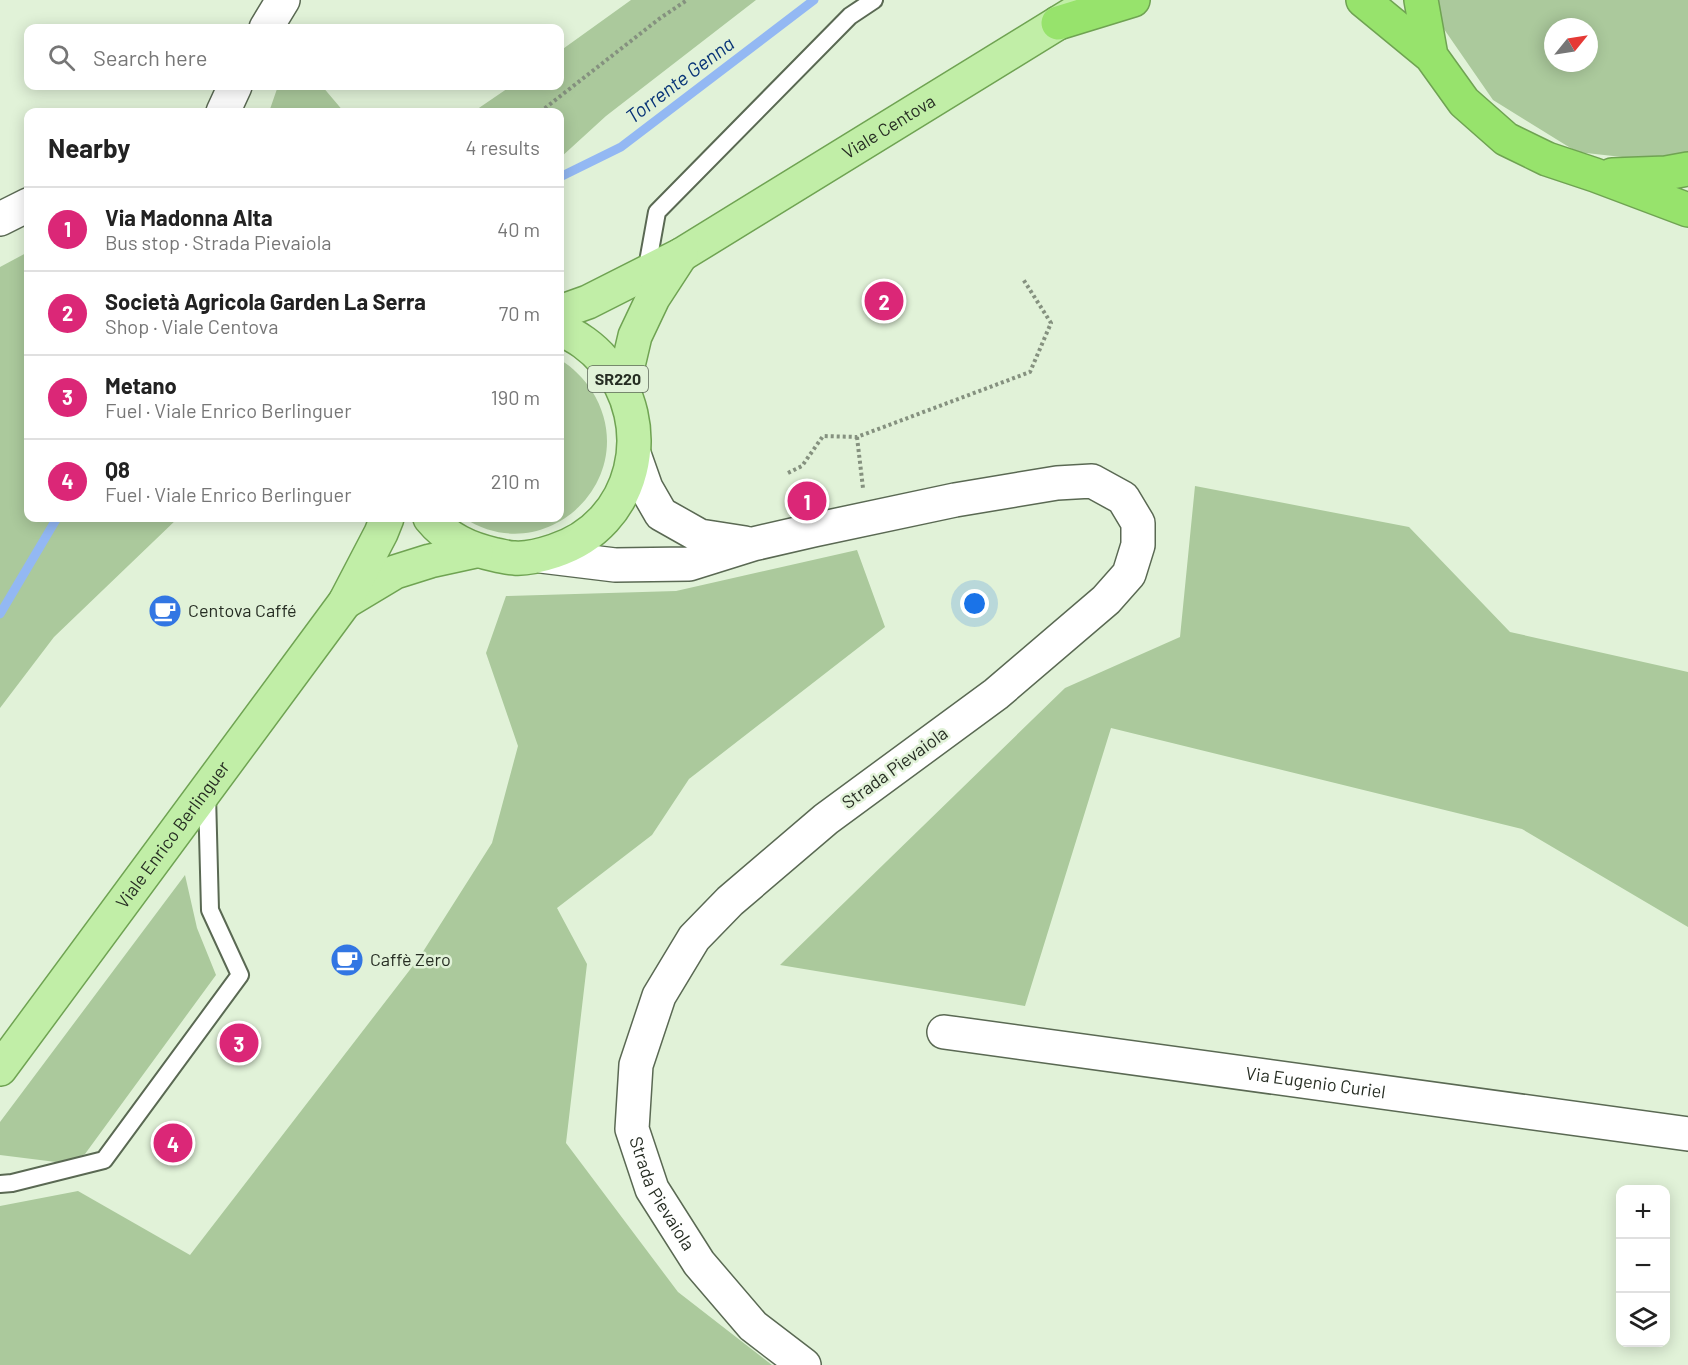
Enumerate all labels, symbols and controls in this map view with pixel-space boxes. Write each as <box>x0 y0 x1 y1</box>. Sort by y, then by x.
north arrow <box>1544 18 1598 72</box>
search box <box>24 24 564 90</box>
water label: Torrente Genna <box>620 31 738 128</box>
icon: search <box>45 41 78 74</box>
text: Search here <box>93 44 207 70</box>
street label: Viale Centova <box>838 89 939 163</box>
text: Nearby <box>48 132 130 163</box>
text: 4 results <box>465 135 540 159</box>
text: Via Madonna Alta <box>105 204 273 230</box>
text: 1 <box>64 217 71 241</box>
text: 40 m <box>497 217 540 241</box>
text: Bus stop · Strada Pievaiola <box>105 230 332 254</box>
pin: 2 <box>864 278 904 324</box>
text: Società Agricola Garden La Serra <box>105 288 426 314</box>
text: 2 <box>62 301 73 325</box>
text: 70 m <box>499 301 540 325</box>
text: Shop · Viale Centova <box>105 314 278 338</box>
road number: SR220 <box>588 366 648 392</box>
text: Metano <box>105 372 177 398</box>
text: 3 <box>62 385 73 409</box>
text: 190 m <box>491 385 540 409</box>
text: Fuel · Viale Enrico Berlinguer <box>105 398 351 422</box>
text: Q8 <box>105 456 130 482</box>
text: 4 <box>61 469 74 493</box>
text: 210 m <box>491 469 540 493</box>
pin: 1 <box>788 478 826 524</box>
text: Fuel · Viale Enrico Berlinguer <box>105 482 351 506</box>
your location <box>960 589 989 618</box>
cafe icon: Centova Caffé <box>147 593 183 629</box>
place label: Centova Caffé <box>188 599 297 621</box>
street label: Strada Pievaiola <box>837 721 952 813</box>
street label: Viale Enrico Berlinguer <box>110 756 234 912</box>
cafe icon: Caffè Zero <box>329 942 365 978</box>
place label: Caffè Zero <box>370 948 451 970</box>
pin: 3 <box>220 1020 258 1066</box>
street label: Via Eugenio Curiel <box>1244 1061 1387 1102</box>
pin: 4 <box>154 1120 192 1166</box>
street label: Strada Pievaiola <box>625 1133 700 1254</box>
map controls <box>1616 1185 1670 1347</box>
button: + <box>1616 1185 1670 1239</box>
button: − <box>1616 1239 1670 1293</box>
button: layers <box>1616 1293 1670 1347</box>

